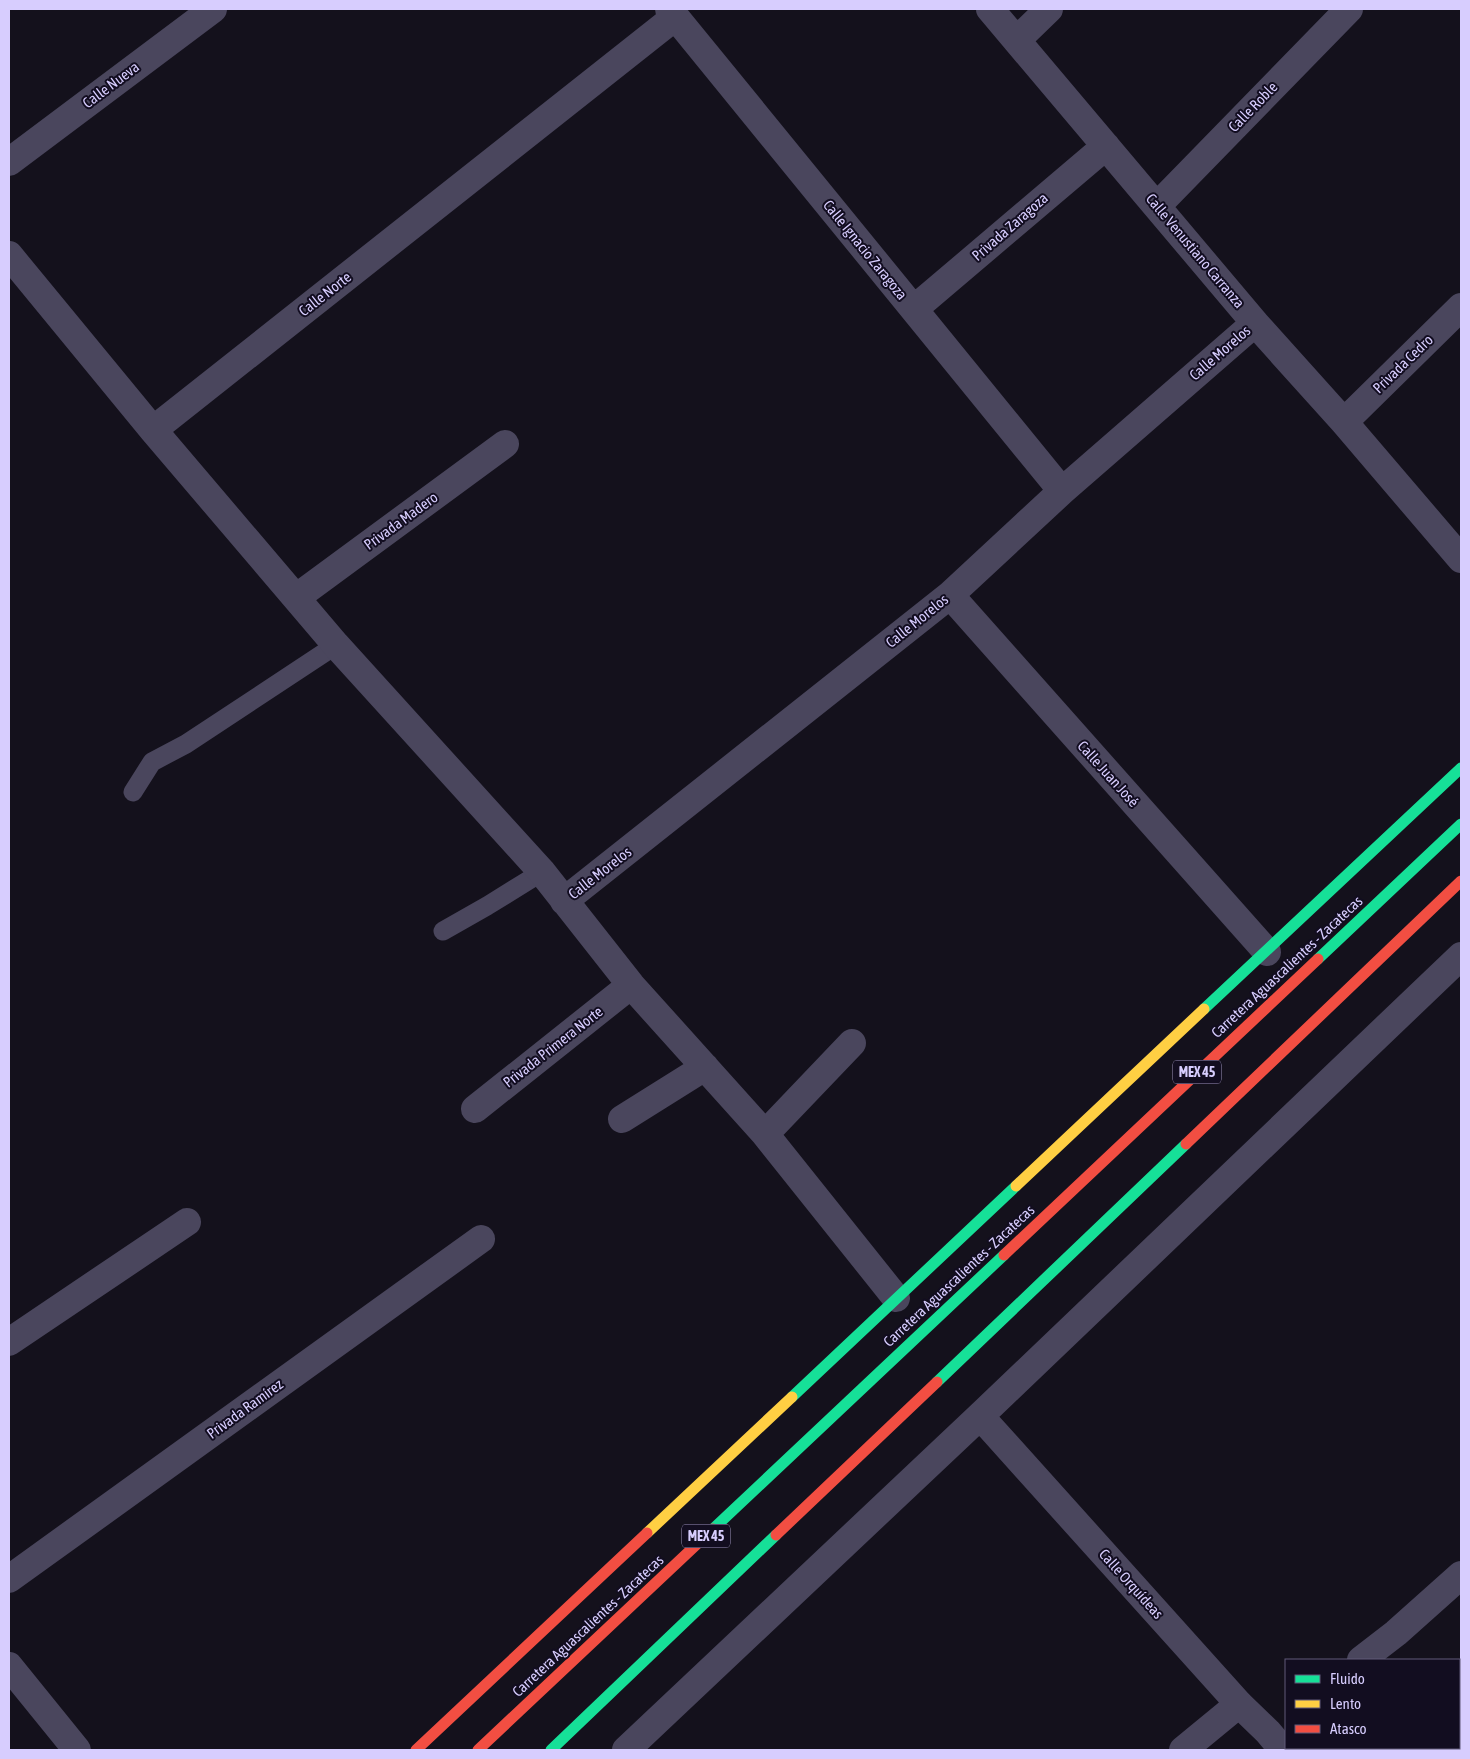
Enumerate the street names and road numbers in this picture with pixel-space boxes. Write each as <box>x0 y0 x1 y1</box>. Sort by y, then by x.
street label: Calle Nueva <box>79 58 142 111</box>
street label: Calle Roble <box>1225 78 1281 135</box>
street label: Privada Zaragoza <box>968 189 1051 264</box>
street label: Calle Venustiano Carranza <box>1143 190 1248 311</box>
street label: Calle Ignacio Zaragoza <box>820 196 911 303</box>
street label: Calle Norte <box>295 268 354 319</box>
street label: Calle Morelos <box>1186 322 1254 384</box>
street label: Privada Cedro <box>1369 331 1436 396</box>
street label: Privada Madero <box>361 488 441 553</box>
street label: Calle Morelos <box>882 590 951 651</box>
street label: Calle Juan José <box>1074 737 1142 810</box>
street label: Calle Morelos <box>565 843 634 902</box>
street label: Carretera Aguascalientes - Zacatecas <box>1208 892 1366 1041</box>
street label: Privada Primera Norte <box>500 1002 606 1091</box>
road number: MEX 45 <box>1173 1060 1221 1084</box>
street label: Carretera Aguascalientes - Zacatecas <box>880 1201 1038 1350</box>
street label: Privada Ramírez <box>203 1375 286 1442</box>
road number: MEX 45 <box>682 1524 730 1548</box>
street label: Calle Orquídeas <box>1096 1545 1167 1622</box>
street label: Carretera Aguascalientes - Zacatecas <box>509 1551 667 1700</box>

